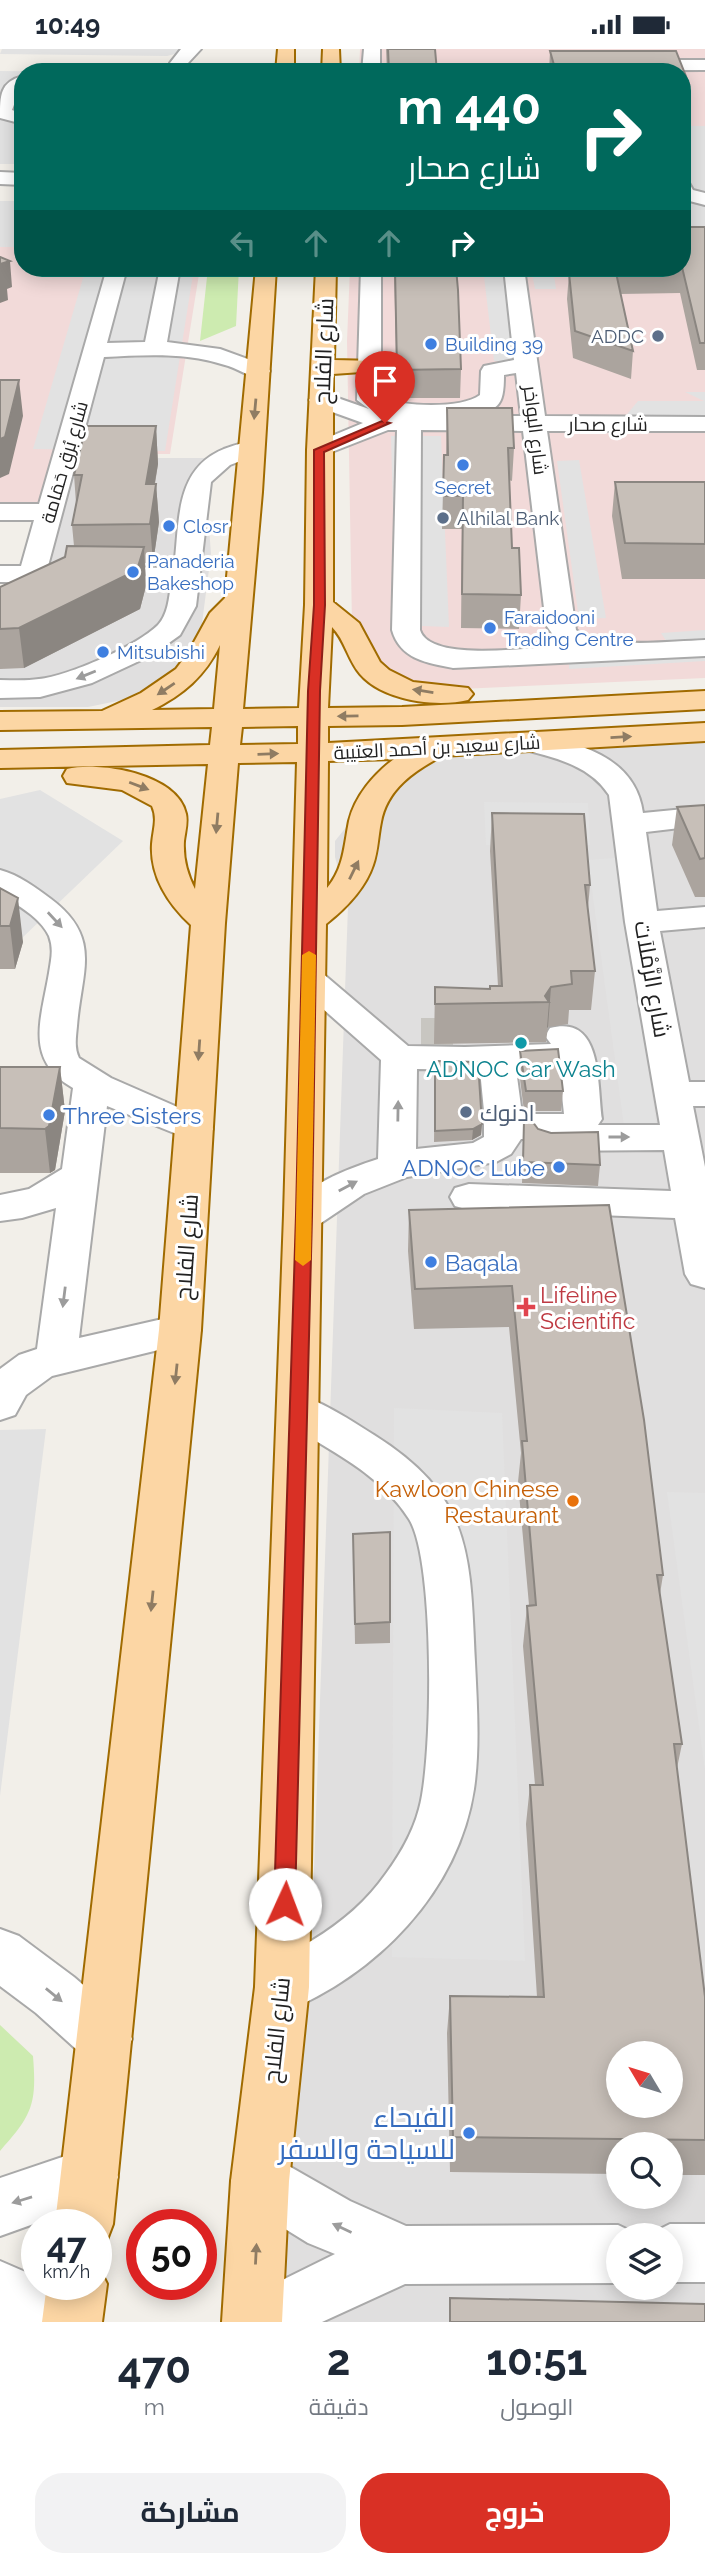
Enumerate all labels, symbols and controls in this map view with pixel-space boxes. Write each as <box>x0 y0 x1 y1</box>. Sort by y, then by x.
text: 10:49 <box>35 10 100 40</box>
text: 440 m <box>398 78 541 135</box>
icon: right <box>565 91 656 182</box>
text: شارع صحار <box>407 149 541 186</box>
icon: left <box>224 224 262 262</box>
icon: ahead <box>297 224 335 262</box>
icon: ahead <box>370 224 408 262</box>
icon: right <box>443 224 481 262</box>
street label: شارع الفلاح <box>308 297 341 405</box>
place label: ADDC <box>591 325 644 347</box>
marker: ADDC <box>650 328 666 344</box>
place label: Building 39 <box>445 333 543 355</box>
marker: Building 39 <box>423 336 439 352</box>
pin <box>355 351 415 423</box>
icon: arrive <box>366 362 404 400</box>
street label: شارع البواخر <box>517 383 552 476</box>
street label: شارع بُرق حَمَامة <box>36 398 95 526</box>
one-way arrow <box>249 398 260 420</box>
street label: شارع صحار <box>567 413 648 438</box>
marker: Secret <box>455 457 471 473</box>
place label: Secret <box>435 476 492 498</box>
place label: Alhilal Bank <box>457 507 559 529</box>
marker: Alhilal Bank <box>435 510 451 526</box>
place label: Closr <box>183 515 229 537</box>
marker: Closr <box>161 518 177 534</box>
place label: Panaderia Bakeshop <box>147 550 235 594</box>
marker: Panaderia Bakeshop <box>125 564 141 580</box>
place label: Faraidooni Trading Centre <box>504 606 634 650</box>
marker: Faraidooni Trading Centre <box>482 620 498 636</box>
place label: Mitsubishi <box>117 641 205 663</box>
marker: Mitsubishi <box>95 644 111 660</box>
one-way arrow <box>75 670 96 681</box>
one-way arrow <box>157 682 176 695</box>
one-way arrow <box>412 685 434 696</box>
one-way arrow <box>337 711 359 722</box>
street label: شارع سعيد بن أحمد العتيبة <box>333 731 541 766</box>
one-way arrow <box>610 731 632 742</box>
one-way arrow <box>258 748 280 759</box>
one-way arrow <box>129 781 150 792</box>
one-way arrow <box>211 812 222 834</box>
one-way arrow <box>348 860 360 880</box>
one-way arrow <box>47 911 63 929</box>
street label: شارع الرَّمْلاَت <box>626 918 677 1040</box>
marker: ADNOC Car Wash <box>513 1035 529 1051</box>
one-way arrow <box>193 1039 204 1061</box>
place label: ADNOC Car Wash <box>426 1055 616 1082</box>
place label: ادنوك <box>480 1099 535 1126</box>
one-way arrow <box>392 1100 404 1122</box>
place label: Three Sisters <box>63 1102 201 1129</box>
marker: ادنوك <box>458 1104 474 1120</box>
marker: Three Sisters <box>41 1107 57 1123</box>
one-way arrow <box>609 1131 631 1143</box>
place label: ADNOC Lube <box>402 1154 545 1181</box>
marker: ADNOC Lube <box>551 1159 567 1175</box>
one-way arrow <box>338 1180 358 1191</box>
street label: شارع الفلاح <box>169 1193 206 1301</box>
place label: Baqala <box>445 1249 518 1276</box>
marker: Baqala <box>423 1254 439 1270</box>
place label: Lifeline Scientific <box>540 1281 635 1334</box>
one-way arrow <box>59 1286 70 1308</box>
marker: Lifeline Scientific <box>518 1299 534 1315</box>
one-way arrow <box>170 1363 181 1385</box>
place label: Kawloon Chinese Restaurant <box>375 1475 559 1528</box>
marker: Kawloon Chinese Restaurant <box>565 1493 581 1509</box>
one-way arrow <box>146 1590 157 1612</box>
position arrow <box>248 1867 322 1941</box>
street label: شارع الفلاح <box>257 1976 298 2085</box>
one-way arrow <box>46 1987 63 2002</box>
north arrow <box>606 2041 682 2117</box>
map controls <box>606 2041 683 2300</box>
place label: الفيحاء للسياحة والسفر <box>276 2101 455 2166</box>
marker: الفيحاء للسياحة والسفر <box>461 2125 477 2141</box>
button: search <box>606 2132 683 2209</box>
one-way arrow <box>11 2196 32 2206</box>
speed limit sign: 50 <box>126 2209 217 2300</box>
one-way arrow <box>332 2223 352 2234</box>
button: layers <box>606 2223 683 2300</box>
text: 47 <box>47 2225 86 2266</box>
one-way arrow <box>250 2243 261 2265</box>
text: km/h <box>43 2261 90 2282</box>
text: 2 <box>327 2336 351 2385</box>
text: 10:51 <box>486 2336 587 2385</box>
text: 470 <box>118 2344 191 2393</box>
text: m <box>144 2393 165 2420</box>
text: دقيقة <box>309 2393 369 2420</box>
text: الوصول <box>500 2393 573 2420</box>
button: مشاركة <box>35 2473 346 2553</box>
button: خروج <box>360 2473 670 2553</box>

